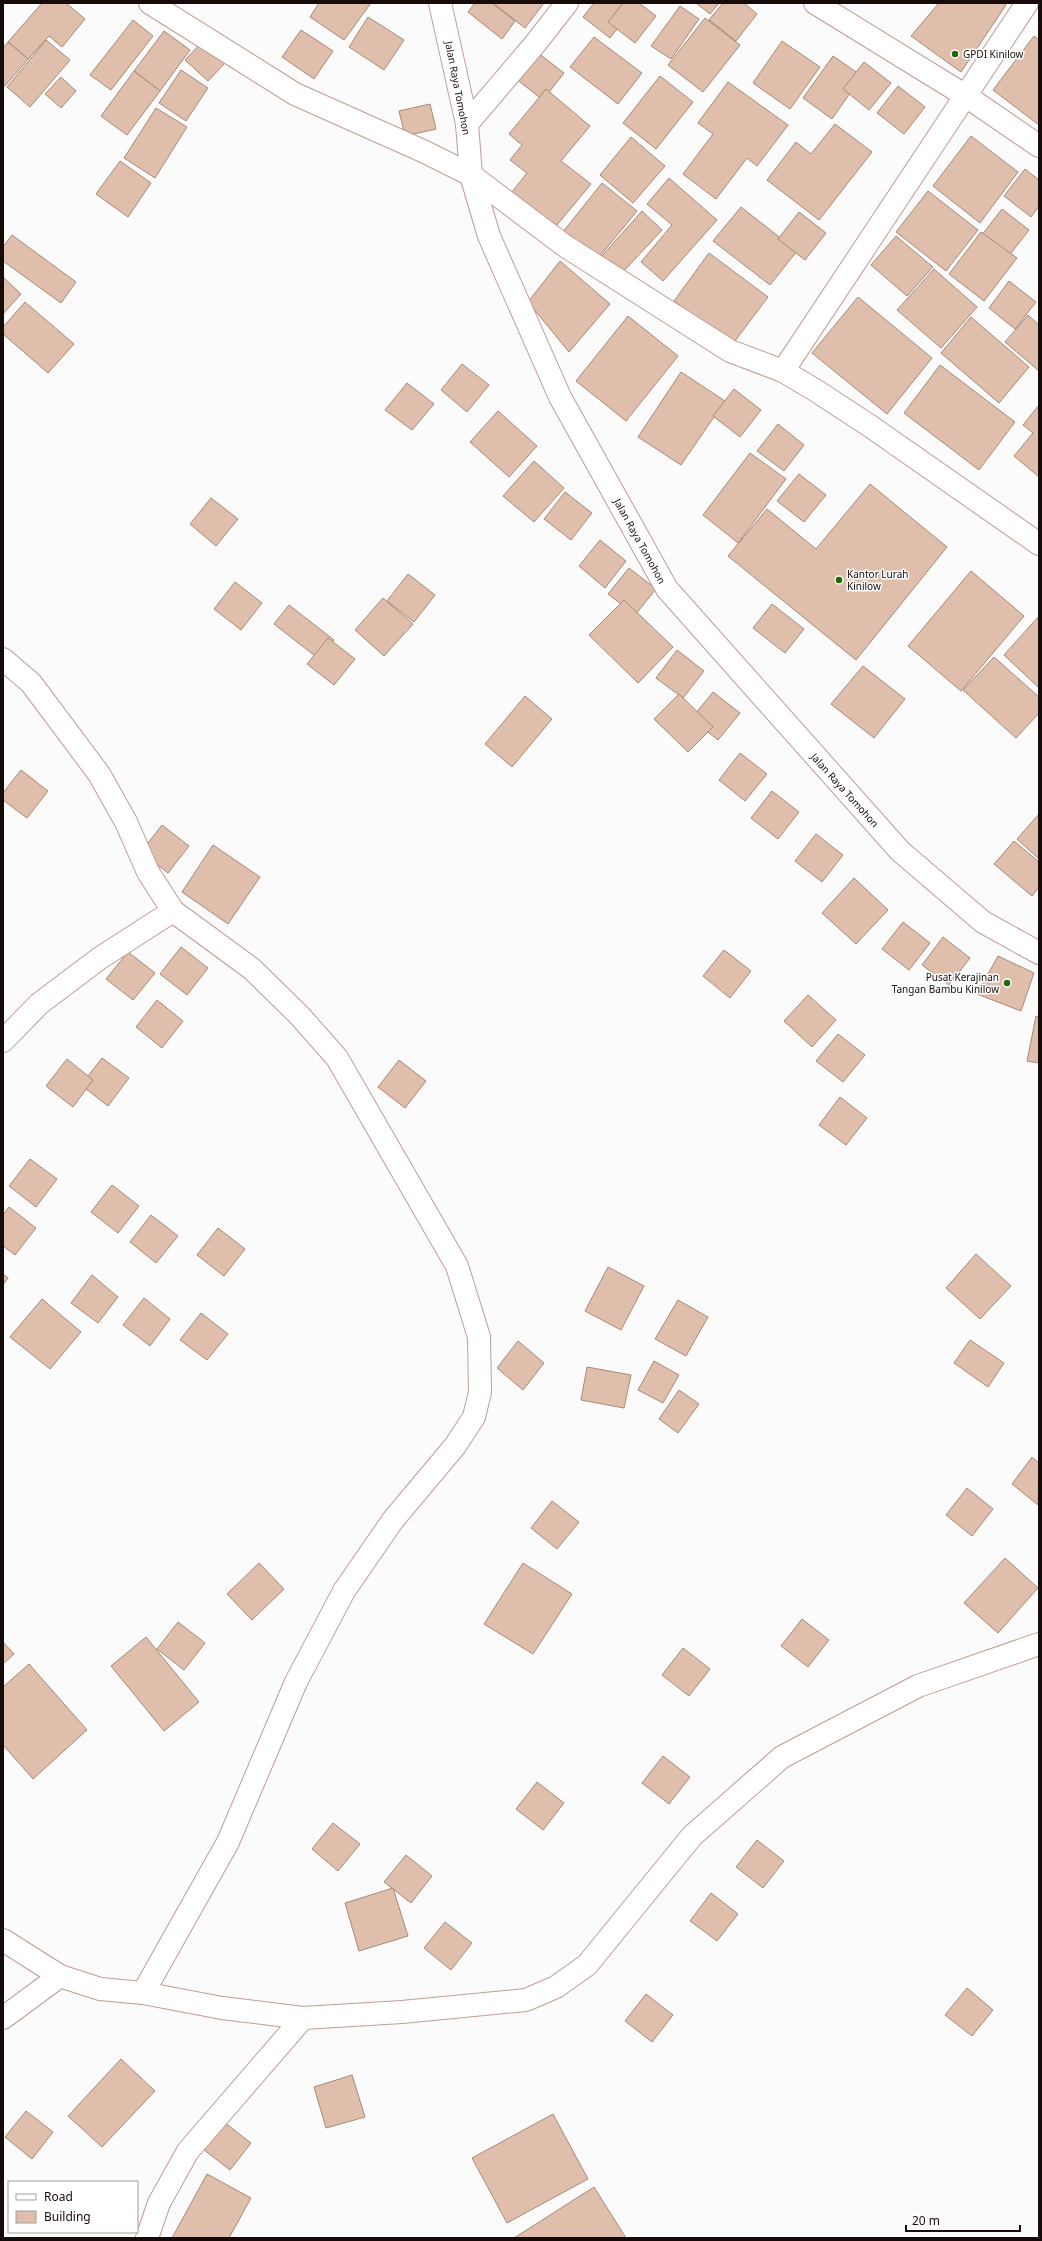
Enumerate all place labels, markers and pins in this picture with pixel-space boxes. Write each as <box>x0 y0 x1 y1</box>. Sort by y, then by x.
place label: GPDI Kinilow <box>963 47 1024 61</box>
marker: GPDI Kinilow <box>950 49 960 59</box>
place label: Kantor Lurah Kinilow <box>847 567 909 593</box>
marker: Kantor Lurah Kinilow <box>834 575 844 585</box>
place label: Pusat Kerajinan Tangan Bambu Kinilow <box>892 970 999 996</box>
marker: Pusat Kerajinan Tangan Bambu Kinilow <box>1002 978 1012 988</box>

